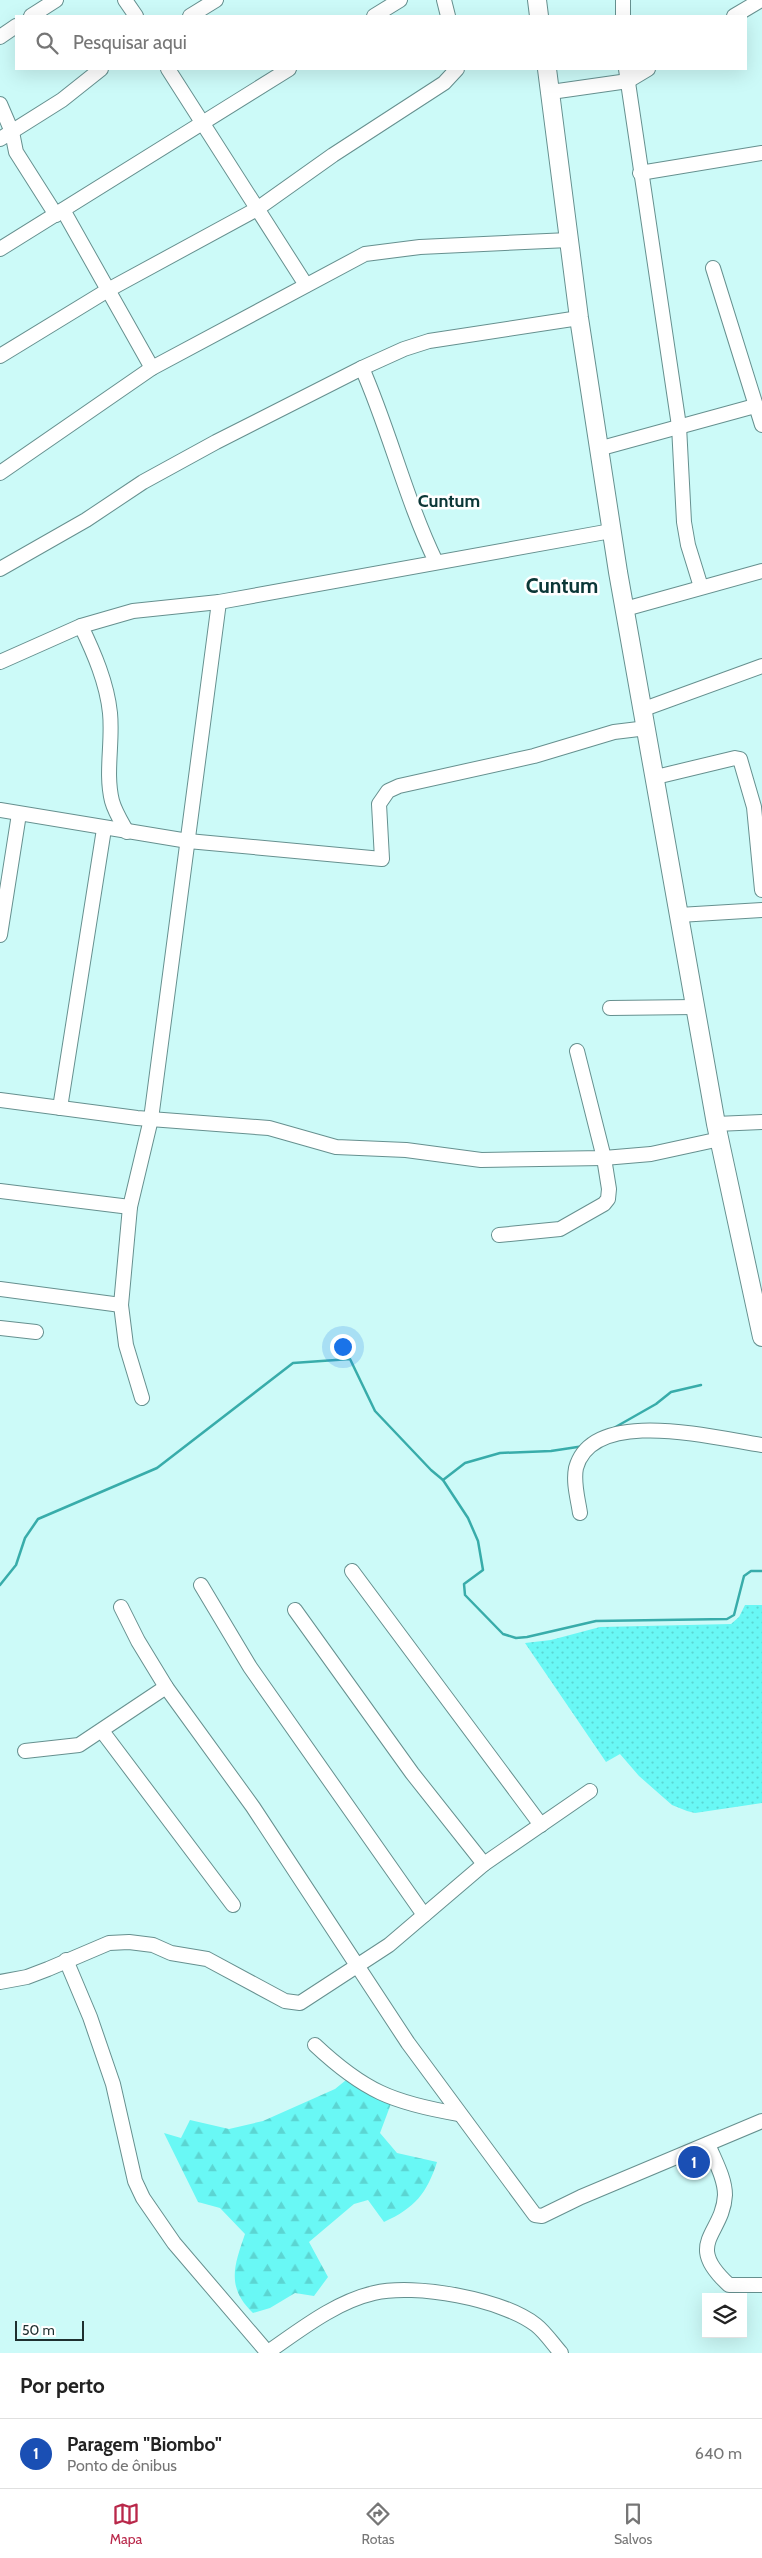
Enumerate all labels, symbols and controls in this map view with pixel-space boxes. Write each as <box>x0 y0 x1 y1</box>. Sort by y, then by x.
search box <box>15 15 747 70</box>
icon: search <box>33 29 61 57</box>
text: Pesquisar aqui <box>73 31 187 54</box>
district label: Cuntum <box>418 490 480 512</box>
district label: Cuntum <box>526 573 598 598</box>
your location <box>330 1334 356 1360</box>
pin: 1 <box>678 2143 710 2181</box>
map controls <box>702 2293 747 2338</box>
button: layers <box>702 2293 747 2338</box>
scale bar <box>15 2318 84 2341</box>
text: 50 m <box>22 2321 55 2339</box>
text: Por perto <box>20 2373 105 2398</box>
text: Paragem "Biombo" <box>67 2433 222 2456</box>
text: 1 <box>33 2444 39 2463</box>
text: 640 m <box>695 2444 742 2463</box>
text: Ponto de ônibus <box>67 2456 177 2475</box>
tab: Mapa <box>110 2500 142 2548</box>
tab: Rotas <box>362 2500 395 2548</box>
tab: Salvos <box>614 2500 652 2548</box>

